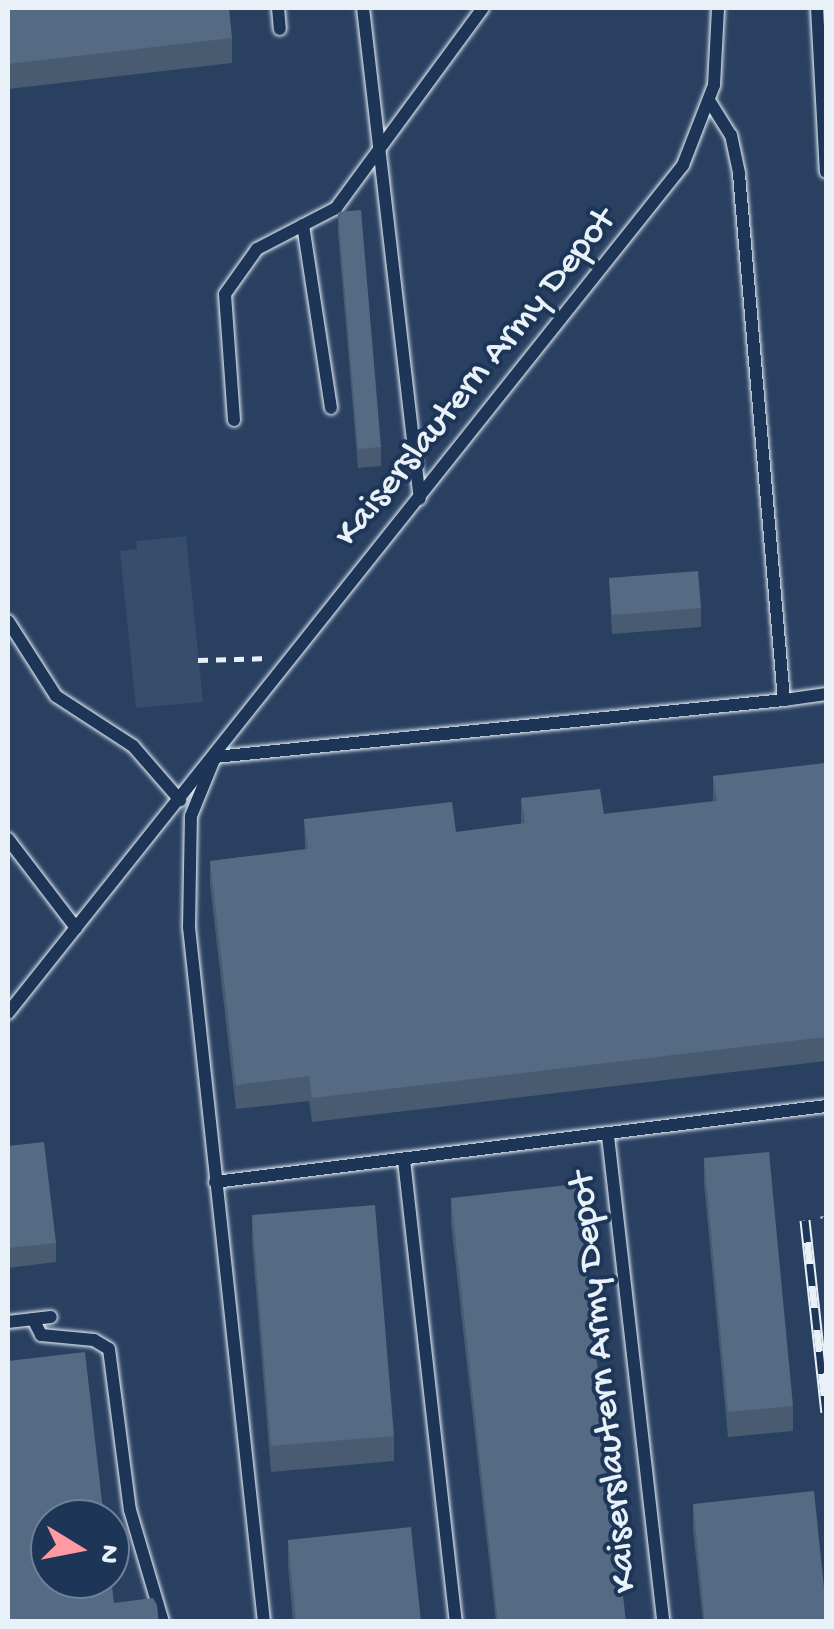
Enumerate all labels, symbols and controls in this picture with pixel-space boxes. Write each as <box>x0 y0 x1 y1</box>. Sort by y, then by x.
street label: Kaiserslautern Army Depot <box>326 200 628 558</box>
street label: Kaiserslautern Army Depot <box>561 1169 651 1595</box>
north arrow <box>30 1499 130 1599</box>
text: N <box>90 1542 126 1566</box>

